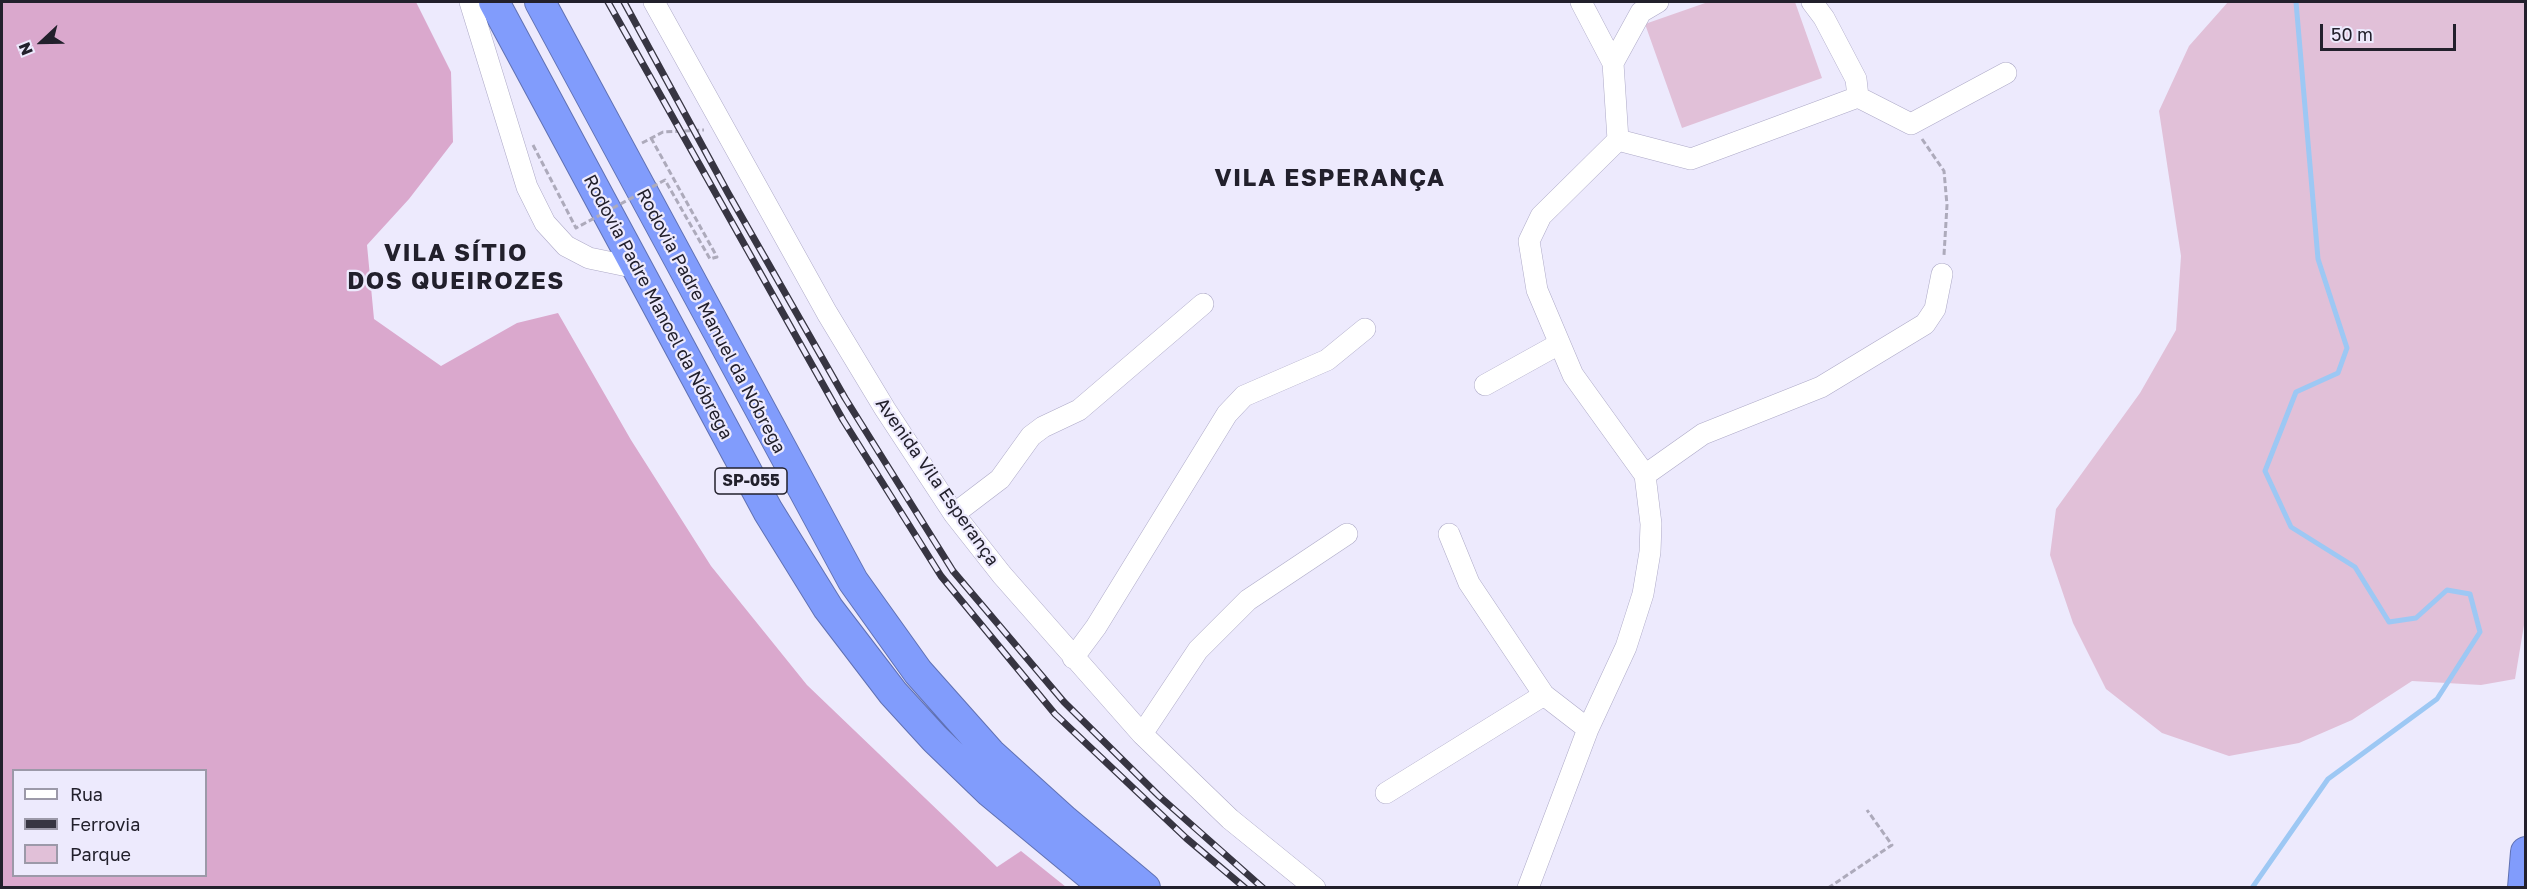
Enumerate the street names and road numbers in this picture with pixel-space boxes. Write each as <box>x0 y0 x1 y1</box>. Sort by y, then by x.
street label: Rodovia Padre Manoel da Nóbrega <box>579 171 737 443</box>
street label: Rodovia Padre Manuel da Nóbrega <box>632 185 790 457</box>
street label: Avenida Vila Esperança <box>871 394 1003 570</box>
road number: SP-055 <box>715 468 787 494</box>

